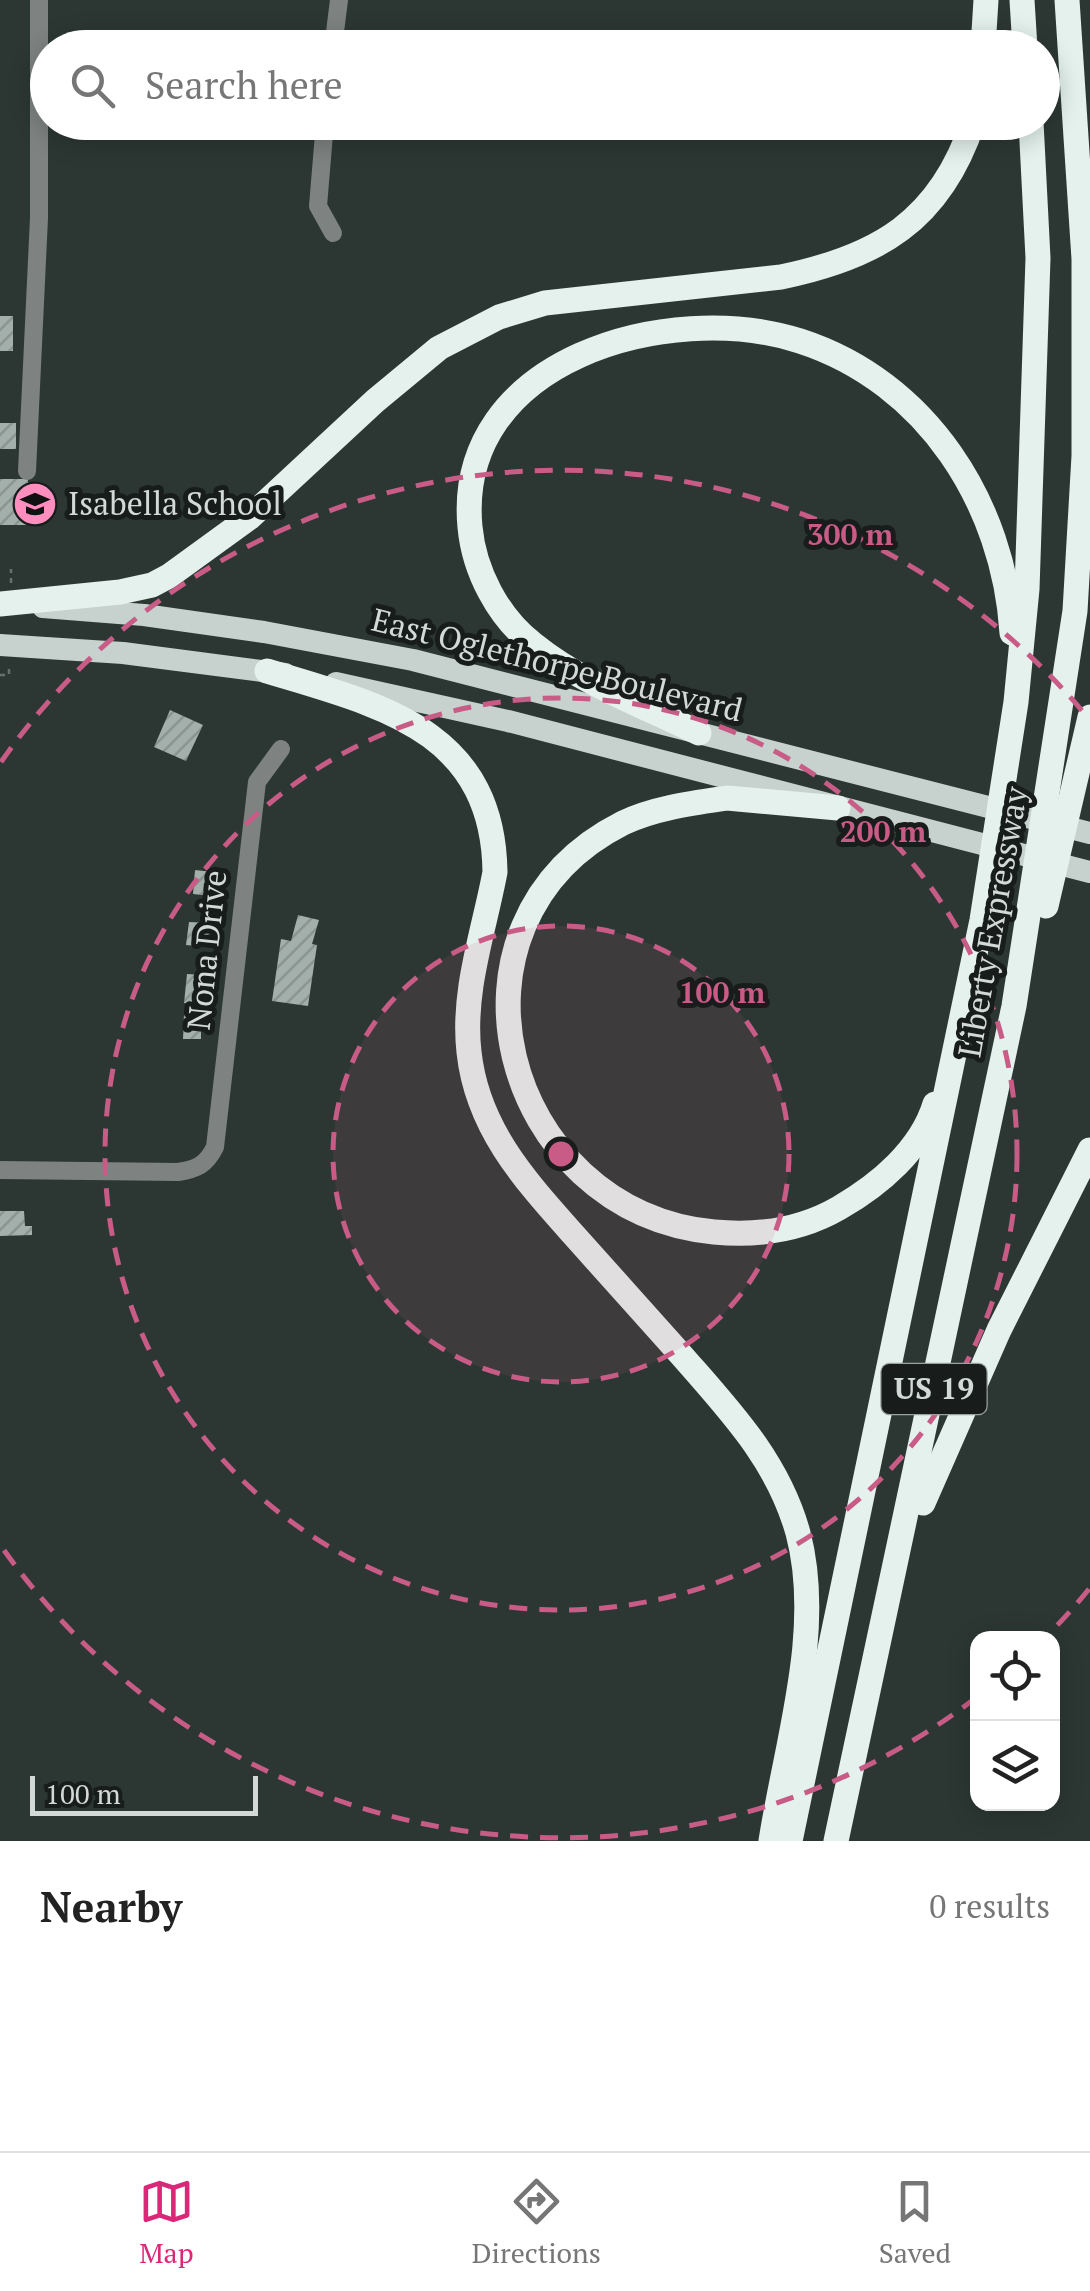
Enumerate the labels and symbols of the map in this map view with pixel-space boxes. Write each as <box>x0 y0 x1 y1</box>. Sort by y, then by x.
school or university icon: Isabella School <box>12 481 58 527</box>
place label: Isabella School <box>68 482 282 524</box>
text: 300 m <box>807 514 894 554</box>
street label: East Oglethorpe Boulevard <box>368 598 747 730</box>
street label: Liberty Expressway <box>948 783 1037 1060</box>
text: 200 m <box>840 811 927 851</box>
street label: Nona Drive <box>177 868 235 1032</box>
text: 100 m <box>679 972 766 1012</box>
centre of rings <box>543 1136 579 1172</box>
road number: US 19 <box>882 1364 986 1414</box>
scale bar <box>30 1771 258 1816</box>

